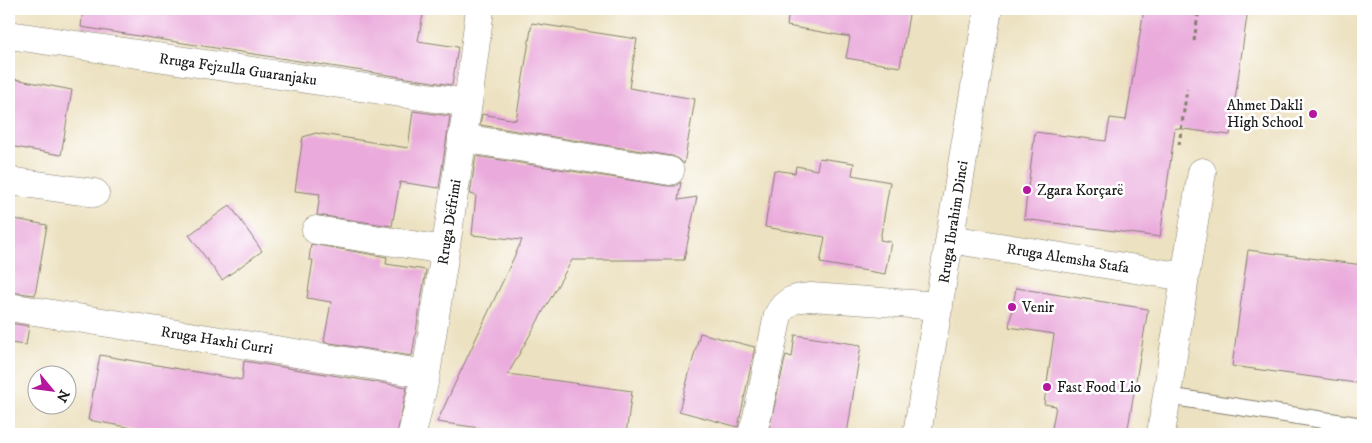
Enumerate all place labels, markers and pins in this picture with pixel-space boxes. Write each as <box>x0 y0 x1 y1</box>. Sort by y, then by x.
place label: Ahmet Dakli High School <box>1227 96 1303 132</box>
marker: Ahmet Dakli High School <box>1307 108 1319 120</box>
place label: Zgara Korçarë <box>1037 181 1123 200</box>
marker: Zgara Korçarë <box>1021 184 1033 196</box>
place label: Venir <box>1021 298 1055 317</box>
marker: Venir <box>1006 301 1018 313</box>
place label: Fast Food Lio <box>1057 378 1141 397</box>
marker: Fast Food Lio <box>1041 381 1053 393</box>

